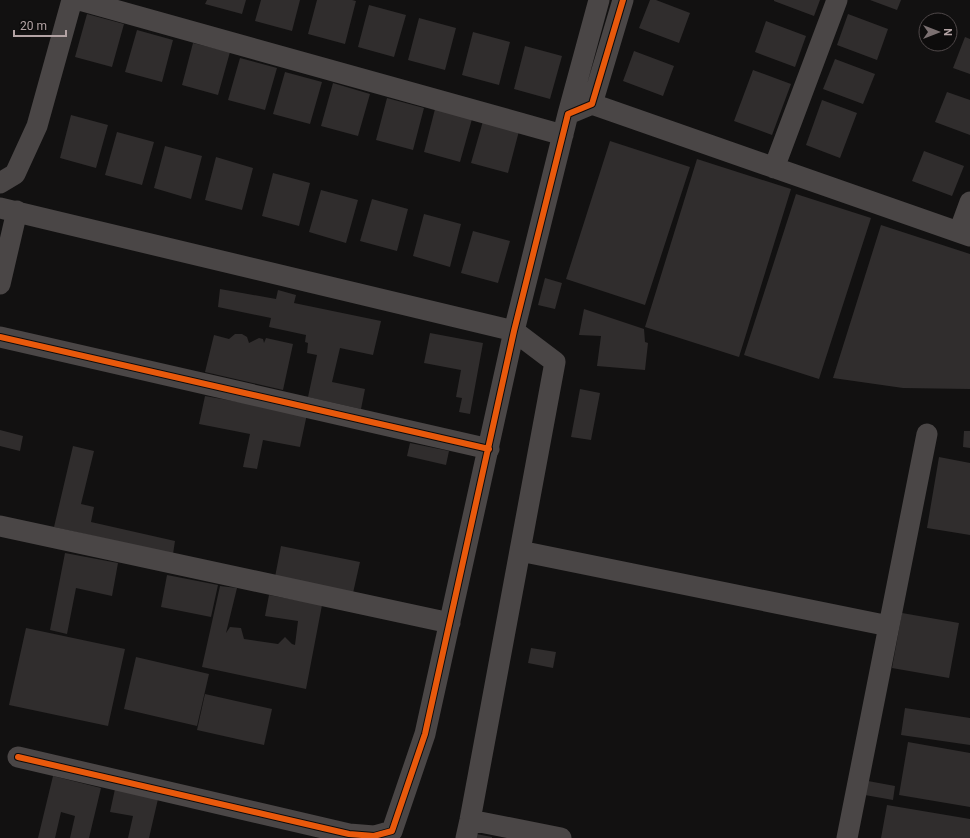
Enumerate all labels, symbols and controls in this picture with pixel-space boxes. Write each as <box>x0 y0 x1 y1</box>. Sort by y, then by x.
scale bar <box>14 12 66 38</box>
north arrow <box>918 12 958 52</box>
text: 20 m <box>20 19 47 33</box>
text: N <box>941 28 954 36</box>

